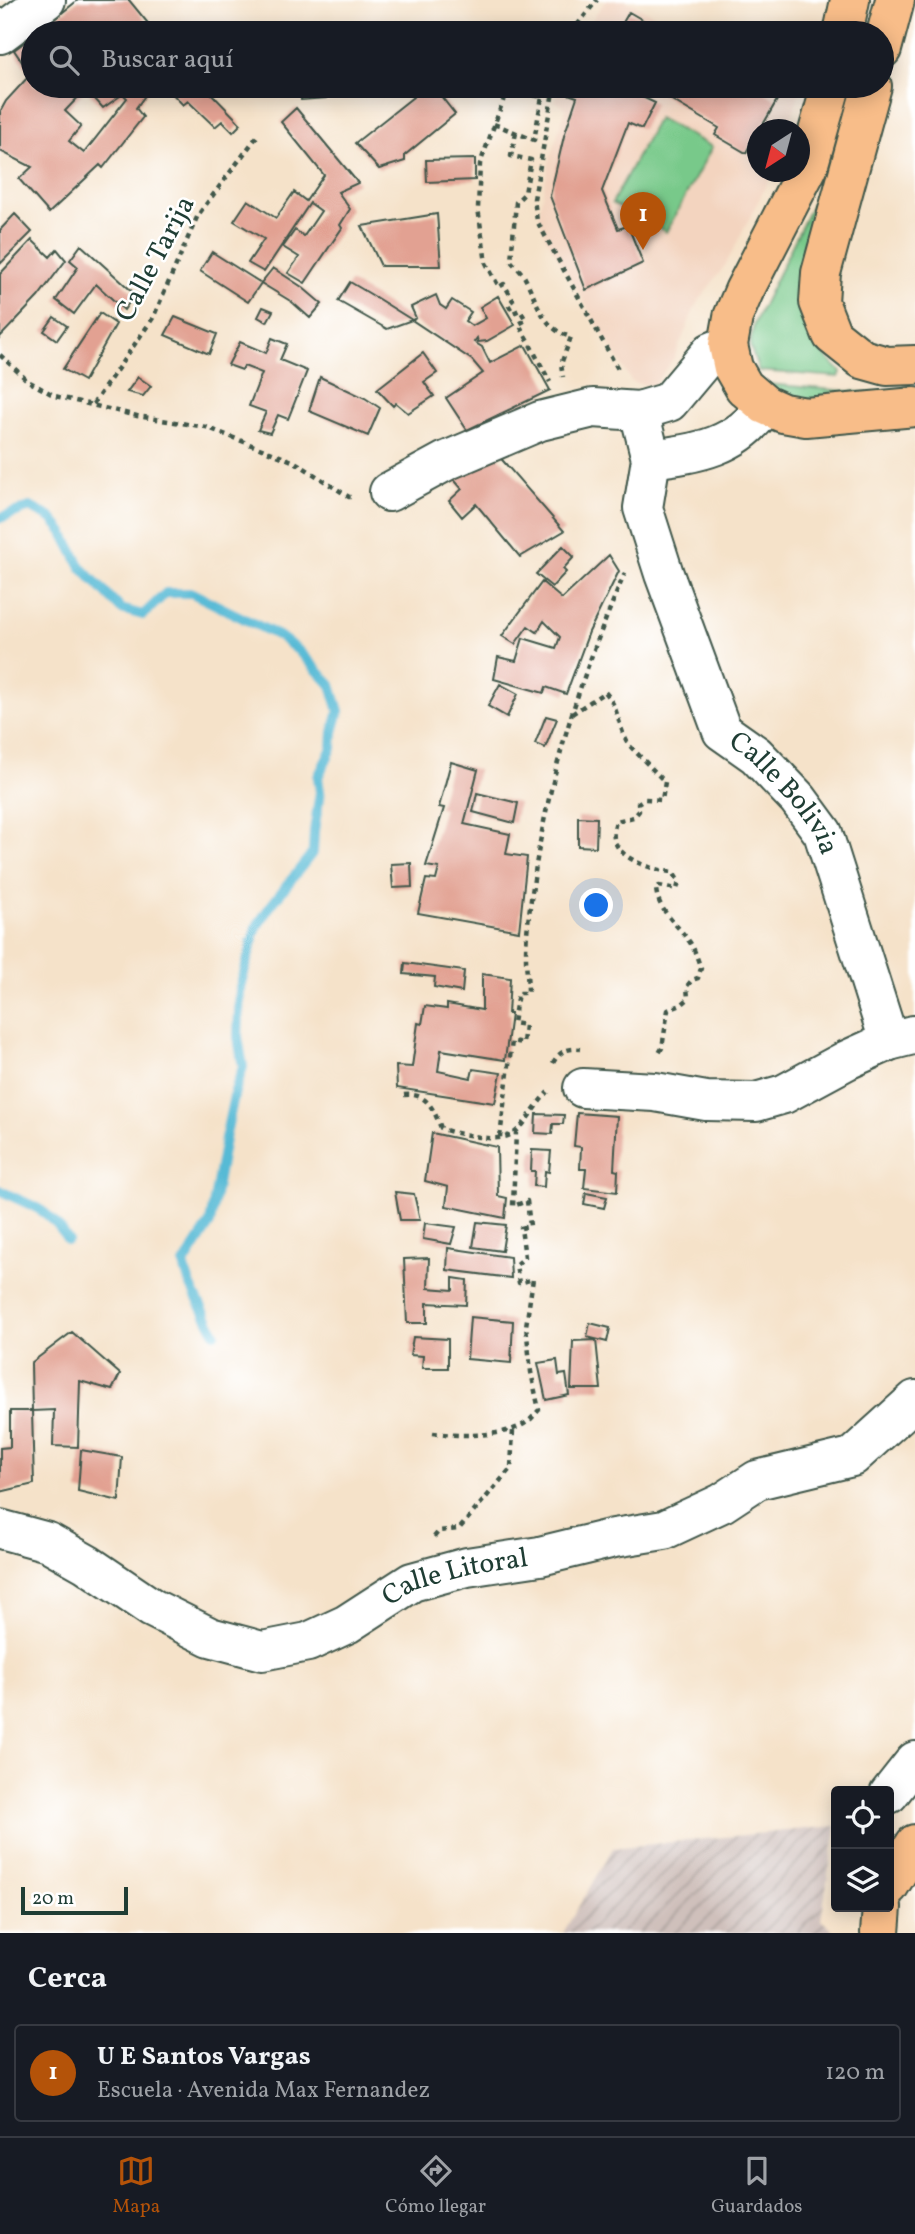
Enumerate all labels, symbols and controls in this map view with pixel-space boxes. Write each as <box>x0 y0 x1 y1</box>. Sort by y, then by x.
search box <box>21 21 894 98</box>
icon: search <box>45 41 83 79</box>
text: Buscar aquí <box>101 42 233 78</box>
north arrow <box>747 119 810 182</box>
street label: Calle Tarija <box>107 189 205 329</box>
pin: 1 <box>620 192 666 250</box>
street label: Calle Bolivia <box>721 722 848 859</box>
your location <box>579 888 613 922</box>
street label: Calle Litoral <box>374 1539 531 1616</box>
map controls <box>831 1786 894 1912</box>
button: locate <box>831 1786 894 1849</box>
button: layers <box>831 1849 894 1912</box>
scale bar <box>21 1884 128 1916</box>
text: 20 m <box>32 1886 74 1912</box>
text: Cerca <box>28 1958 107 2000</box>
text: U E Santos Vargas <box>97 2039 311 2075</box>
text: 1 <box>48 2057 58 2089</box>
text: 120 m <box>825 2057 885 2089</box>
text: Escuela · Avenida Max Fernandez <box>97 2075 430 2107</box>
tab: Mapa <box>113 2152 160 2220</box>
tab: Cómo llegar <box>385 2152 486 2220</box>
tab: Guardados <box>711 2152 802 2220</box>

